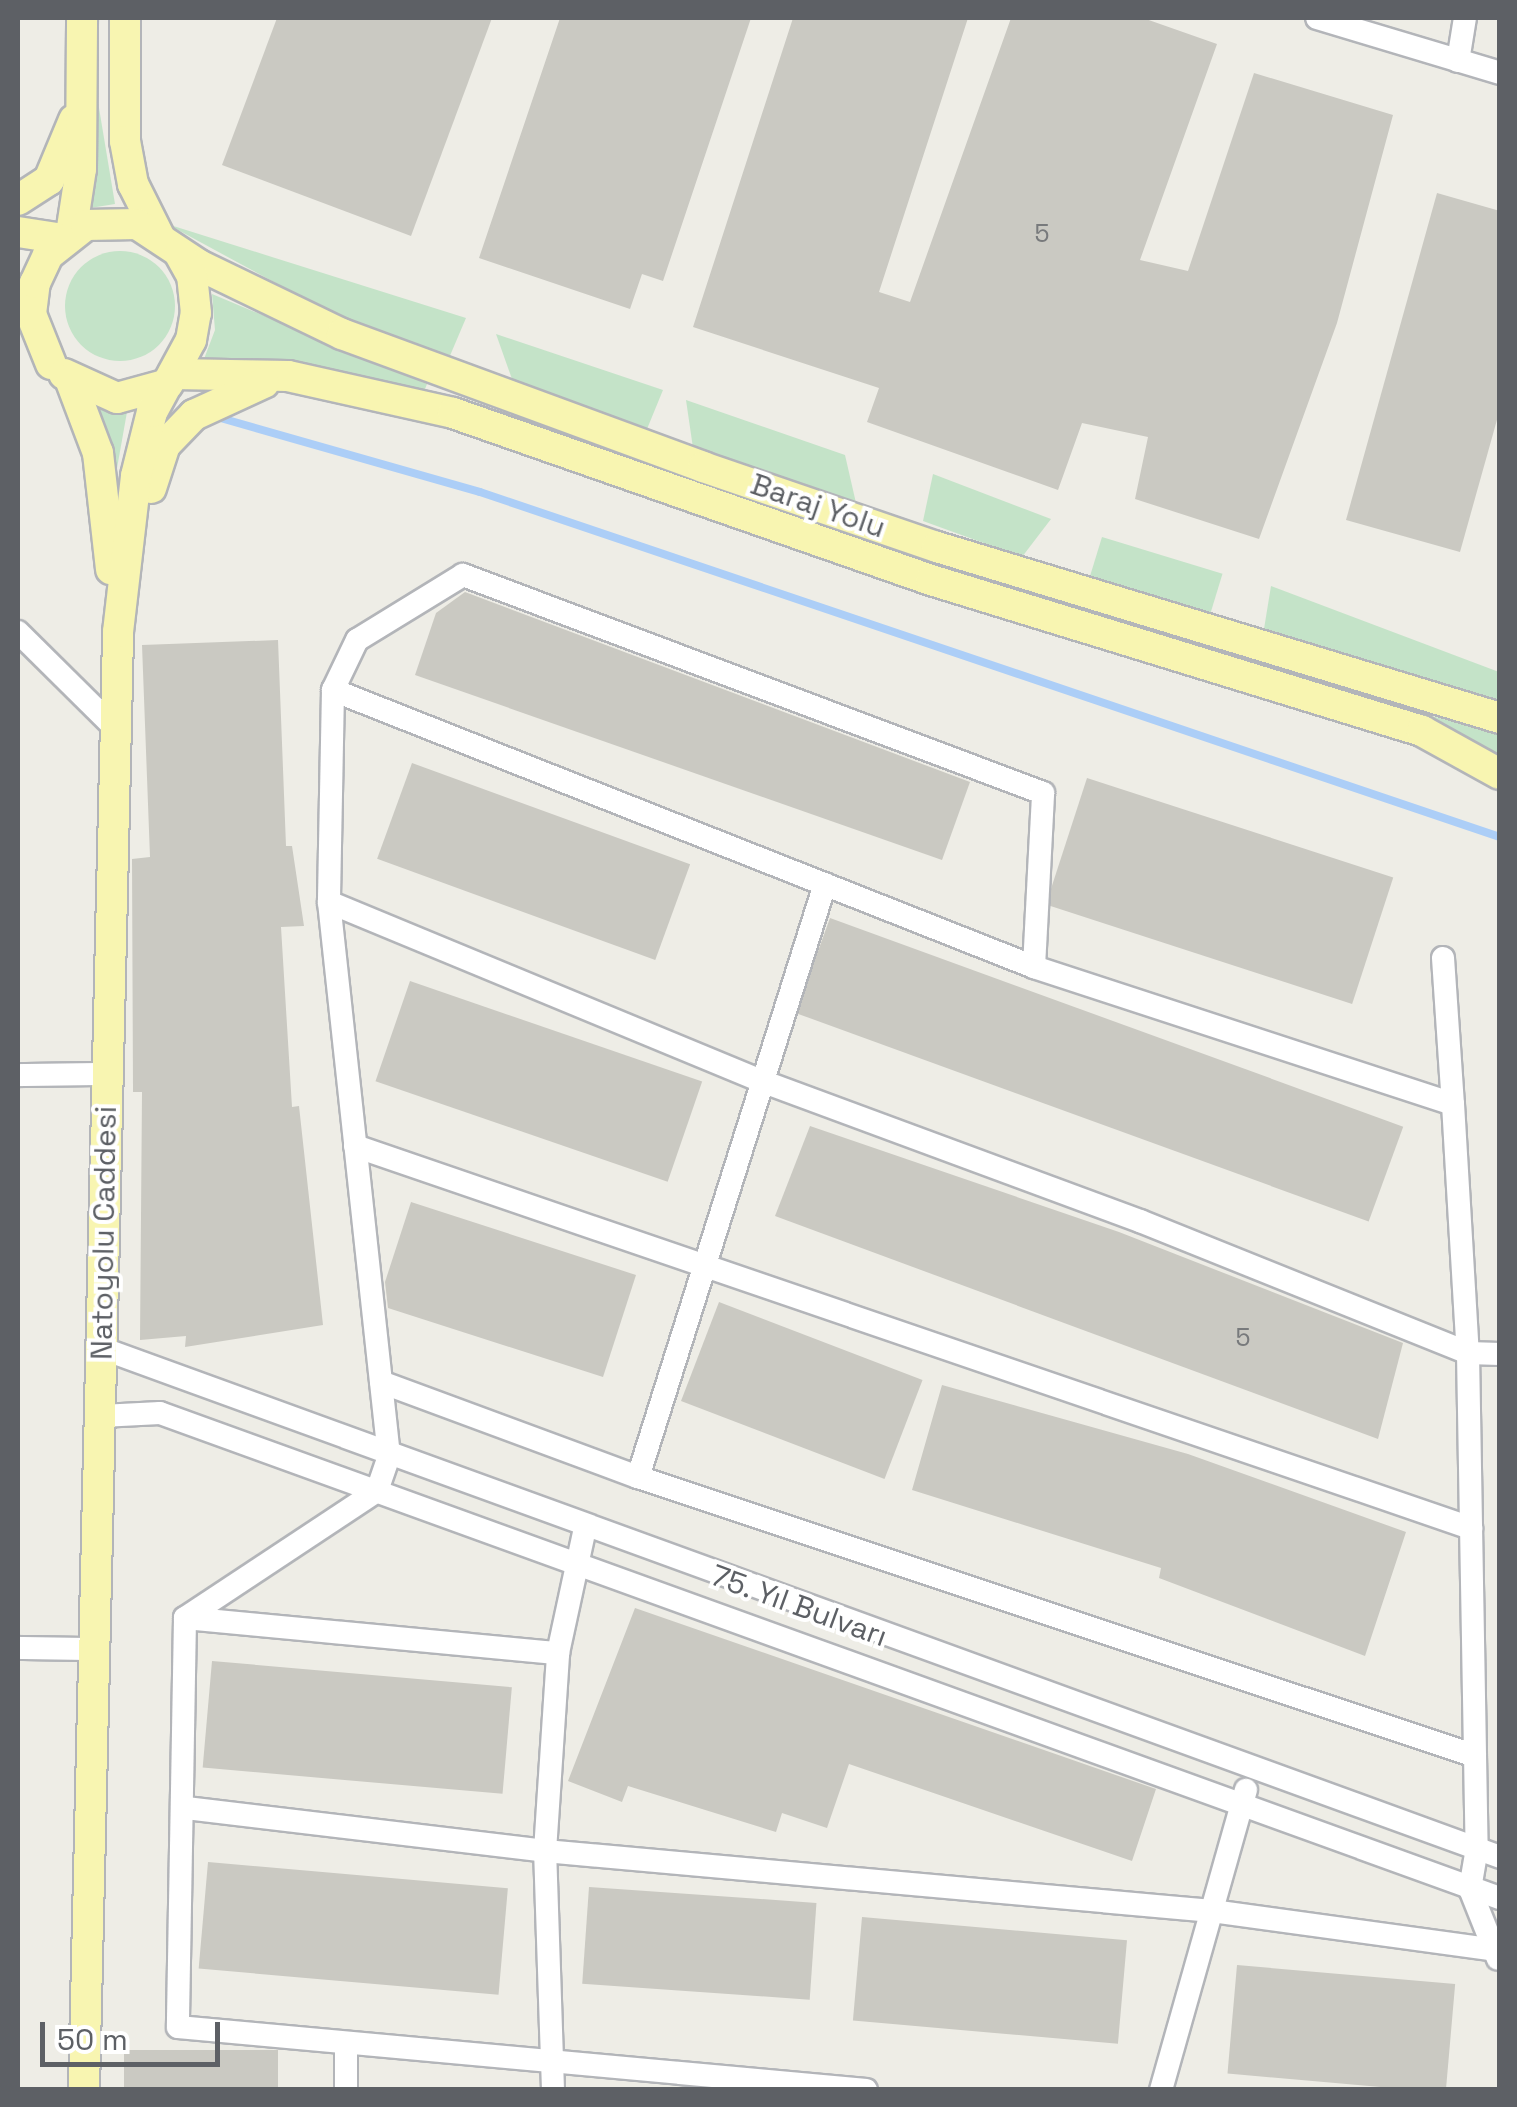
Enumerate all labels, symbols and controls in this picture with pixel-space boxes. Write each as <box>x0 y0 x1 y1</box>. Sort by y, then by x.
house number: 5 <box>1035 218 1049 248</box>
street label: Baraj Yolu <box>746 466 890 546</box>
street label: Natoyolu Caddesi <box>84 1106 124 1360</box>
house number: 5 <box>1236 1322 1250 1352</box>
street label: 75. Yıl Bulvarı <box>705 1557 893 1655</box>
scale bar <box>45 2002 225 2064</box>
text: 50 m <box>57 2020 128 2059</box>

